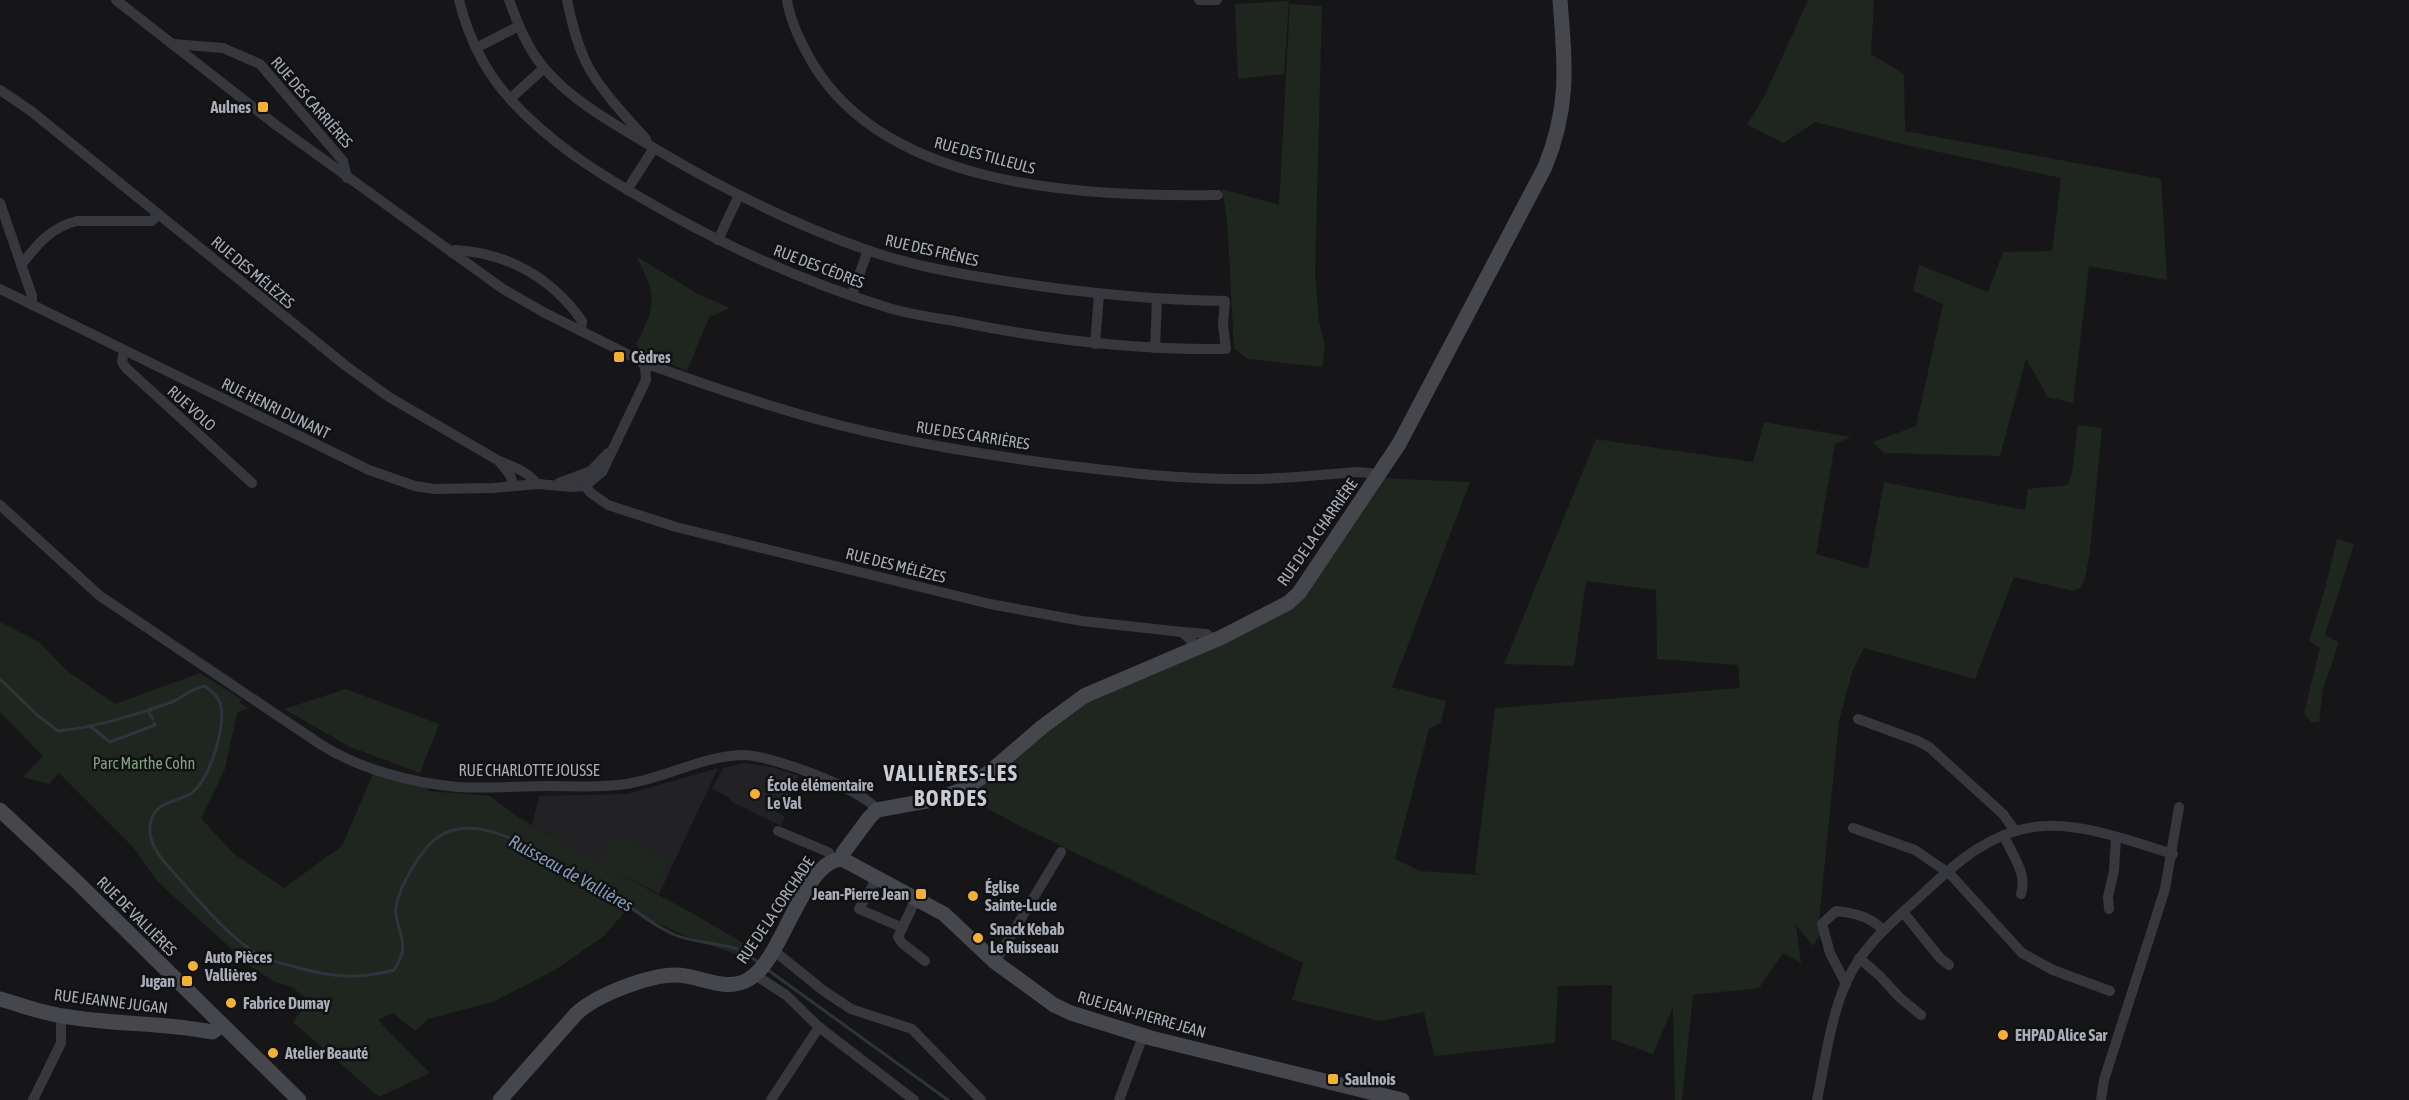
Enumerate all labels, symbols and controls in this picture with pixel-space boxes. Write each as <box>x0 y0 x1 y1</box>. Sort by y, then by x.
street label: RUE DES CARRIÈRES <box>268 53 357 151</box>
place label: Aulnes <box>210 98 251 116</box>
marker: Aulnes <box>256 100 270 114</box>
street label: RUE DES TILLEULS <box>933 133 1038 177</box>
street label: RUE DES FRÊNES <box>884 231 981 270</box>
street label: RUE DES MÉLÈZES <box>208 232 298 312</box>
street label: RUE DES CÈDRES <box>771 240 867 292</box>
place label: Cèdres <box>631 348 671 366</box>
marker: Cèdres <box>612 350 626 364</box>
street label: RUE HENRI DUNANT <box>219 374 333 442</box>
street label: RUE VOLO <box>164 382 220 434</box>
street label: RUE DES CARRIÈRES <box>915 417 1031 453</box>
street label: RUE DE LA CHARRIÈRE <box>1273 475 1361 589</box>
street label: RUE DES MÉLÈZES <box>844 544 948 586</box>
park label: Parc Marthe Cohn <box>93 754 195 772</box>
district label: VALLIÈRES-LES BORDES <box>883 760 1018 811</box>
street label: RUE CHARLOTTE JOUSSE <box>459 761 600 779</box>
place label: École élémentaire Le Val <box>767 776 874 812</box>
marker: École élémentaire Le Val <box>748 787 762 801</box>
water label: Ruisseau de Vallières <box>505 830 637 916</box>
street label: RUE DE LA CORCHADE <box>733 853 817 967</box>
street label: RUE DE VALLIÈRES <box>94 873 181 960</box>
place label: Église Sainte-Lucie <box>985 878 1057 914</box>
place label: Jean-Pierre Jean <box>811 885 909 903</box>
marker: Jean-Pierre Jean <box>914 887 928 901</box>
marker: Église Sainte-Lucie <box>966 889 980 903</box>
place label: Snack Kebab Le Ruisseau <box>990 920 1065 956</box>
marker: Snack Kebab Le Ruisseau <box>971 931 985 945</box>
place label: Auto Pièces Vallières <box>204 948 272 984</box>
marker: Auto Pièces Vallières <box>186 959 200 973</box>
place label: Jugan <box>139 972 175 990</box>
marker: Jugan <box>180 974 194 988</box>
street label: RUE JEANNE JUGAN <box>53 985 169 1017</box>
street label: RUE JEAN-PIERRE JEAN <box>1076 987 1208 1041</box>
place label: Fabrice Dumay <box>243 994 331 1012</box>
marker: Fabrice Dumay <box>224 996 238 1010</box>
place label: EHPAD Alice Sar <box>2015 1026 2108 1044</box>
marker: EHPAD Alice Sar <box>1996 1028 2010 1042</box>
place label: Atelier Beauté <box>284 1044 368 1062</box>
marker: Atelier Beauté <box>266 1046 280 1060</box>
place label: Saulnois <box>1345 1070 1396 1088</box>
marker: Saulnois <box>1326 1072 1340 1086</box>

